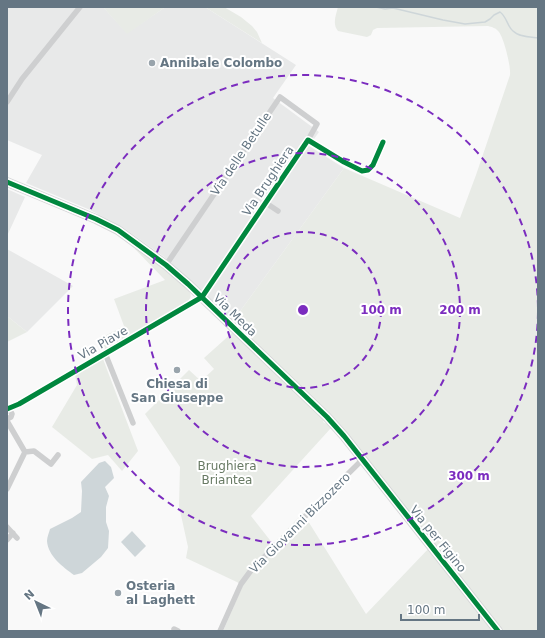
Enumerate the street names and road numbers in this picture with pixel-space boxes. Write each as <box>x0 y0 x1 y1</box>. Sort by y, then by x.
street label: Via delle Betulle <box>208 110 274 198</box>
street label: Via Brughiera <box>239 143 297 219</box>
street label: Via Meda <box>210 291 260 339</box>
street label: Via Piave <box>76 323 130 363</box>
street label: Via Giovanni Bizzozero <box>247 470 353 576</box>
street label: Via per Figino <box>407 503 469 575</box>

